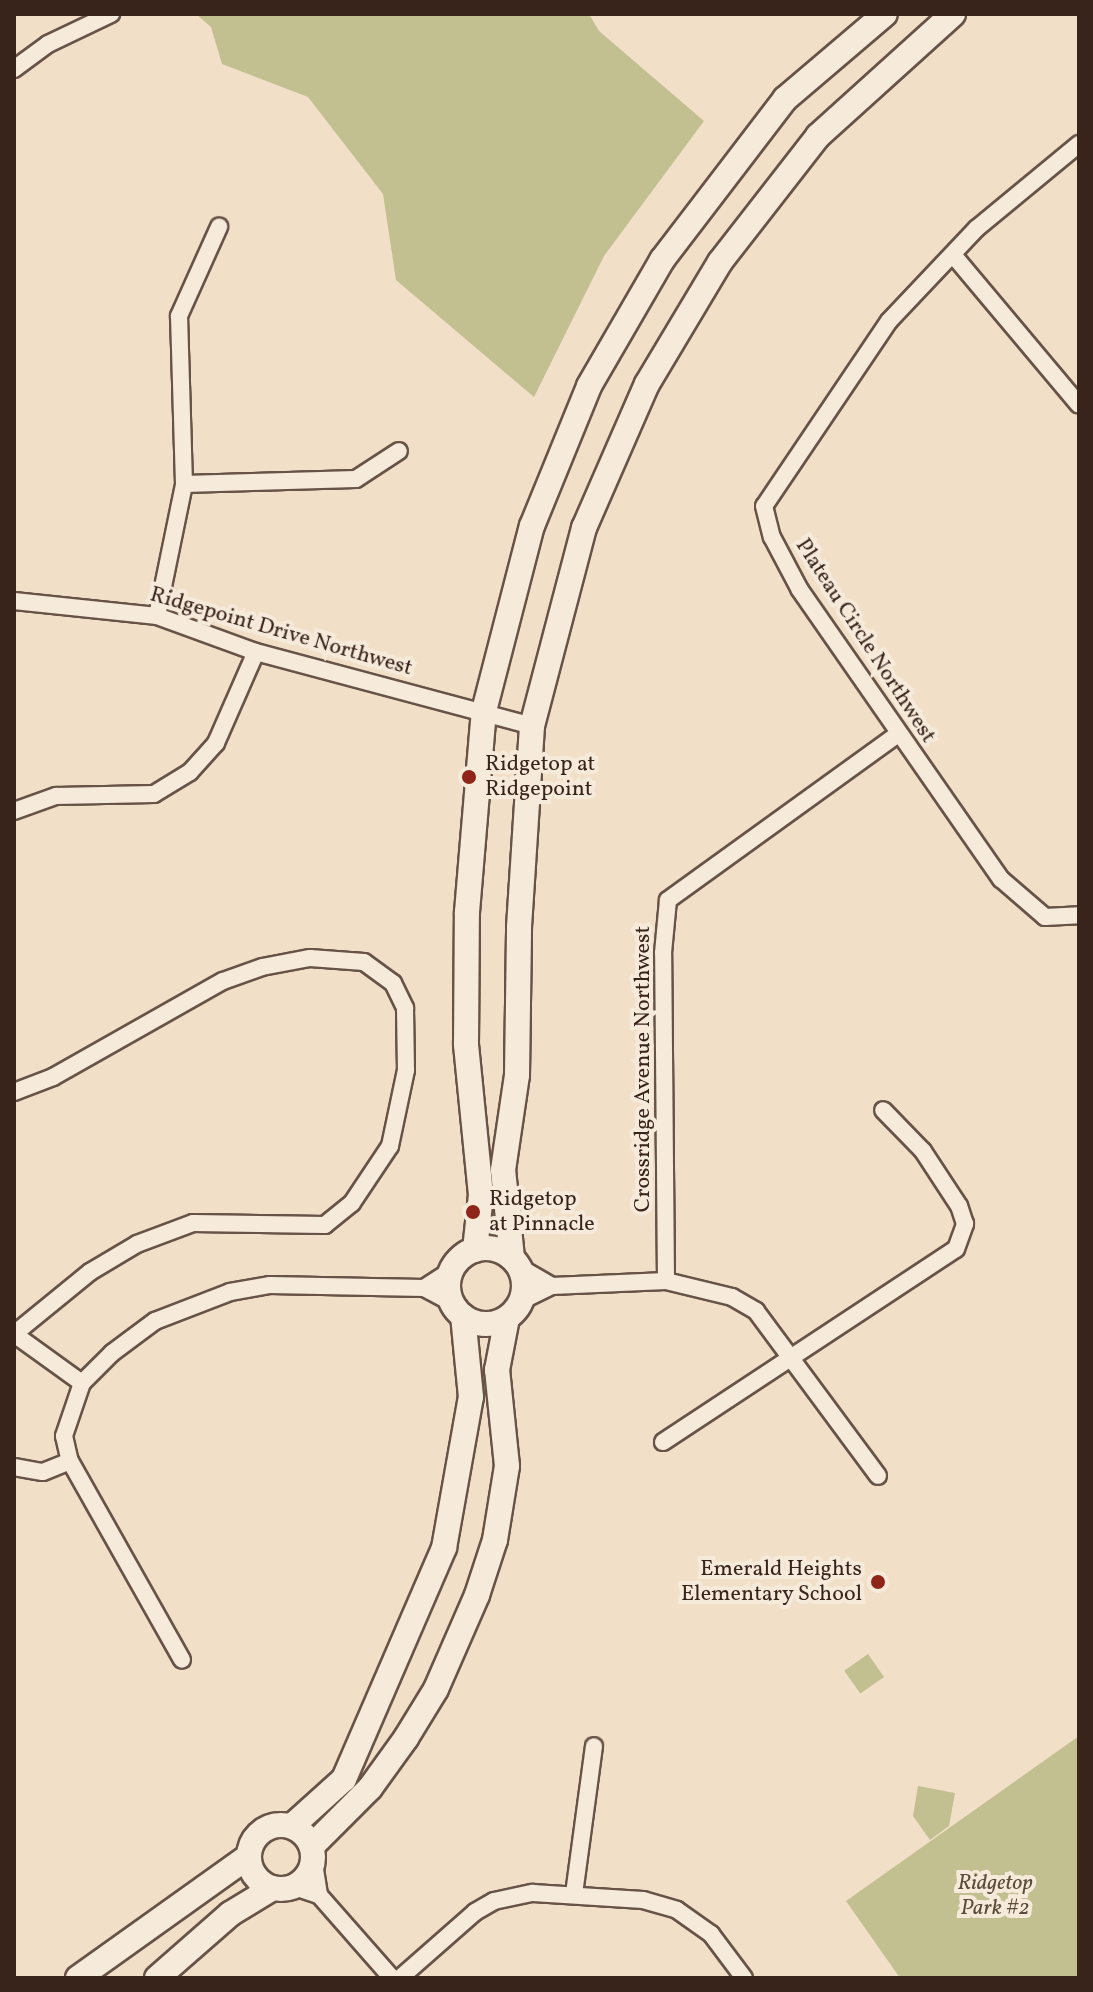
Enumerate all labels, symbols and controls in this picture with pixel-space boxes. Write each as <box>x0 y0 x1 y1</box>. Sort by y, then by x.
street label: Plateau Circle Northwest <box>789 534 941 748</box>
street label: Ridgepoint Drive Northwest <box>147 582 415 682</box>
place label: Ridgetop at Ridgepoint <box>485 751 595 802</box>
marker: Ridgetop at Ridgepoint <box>460 768 478 786</box>
street label: Crossridge Avenue Northwest <box>631 926 657 1212</box>
place label: Ridgetop at Pinnacle <box>489 1186 595 1238</box>
marker: Ridgetop at Pinnacle <box>464 1203 482 1221</box>
place label: Emerald Heights Elementary School <box>680 1556 862 1608</box>
marker: Emerald Heights Elementary School <box>869 1573 887 1591</box>
park label: Ridgetop Park #2 <box>957 1870 1033 1922</box>

